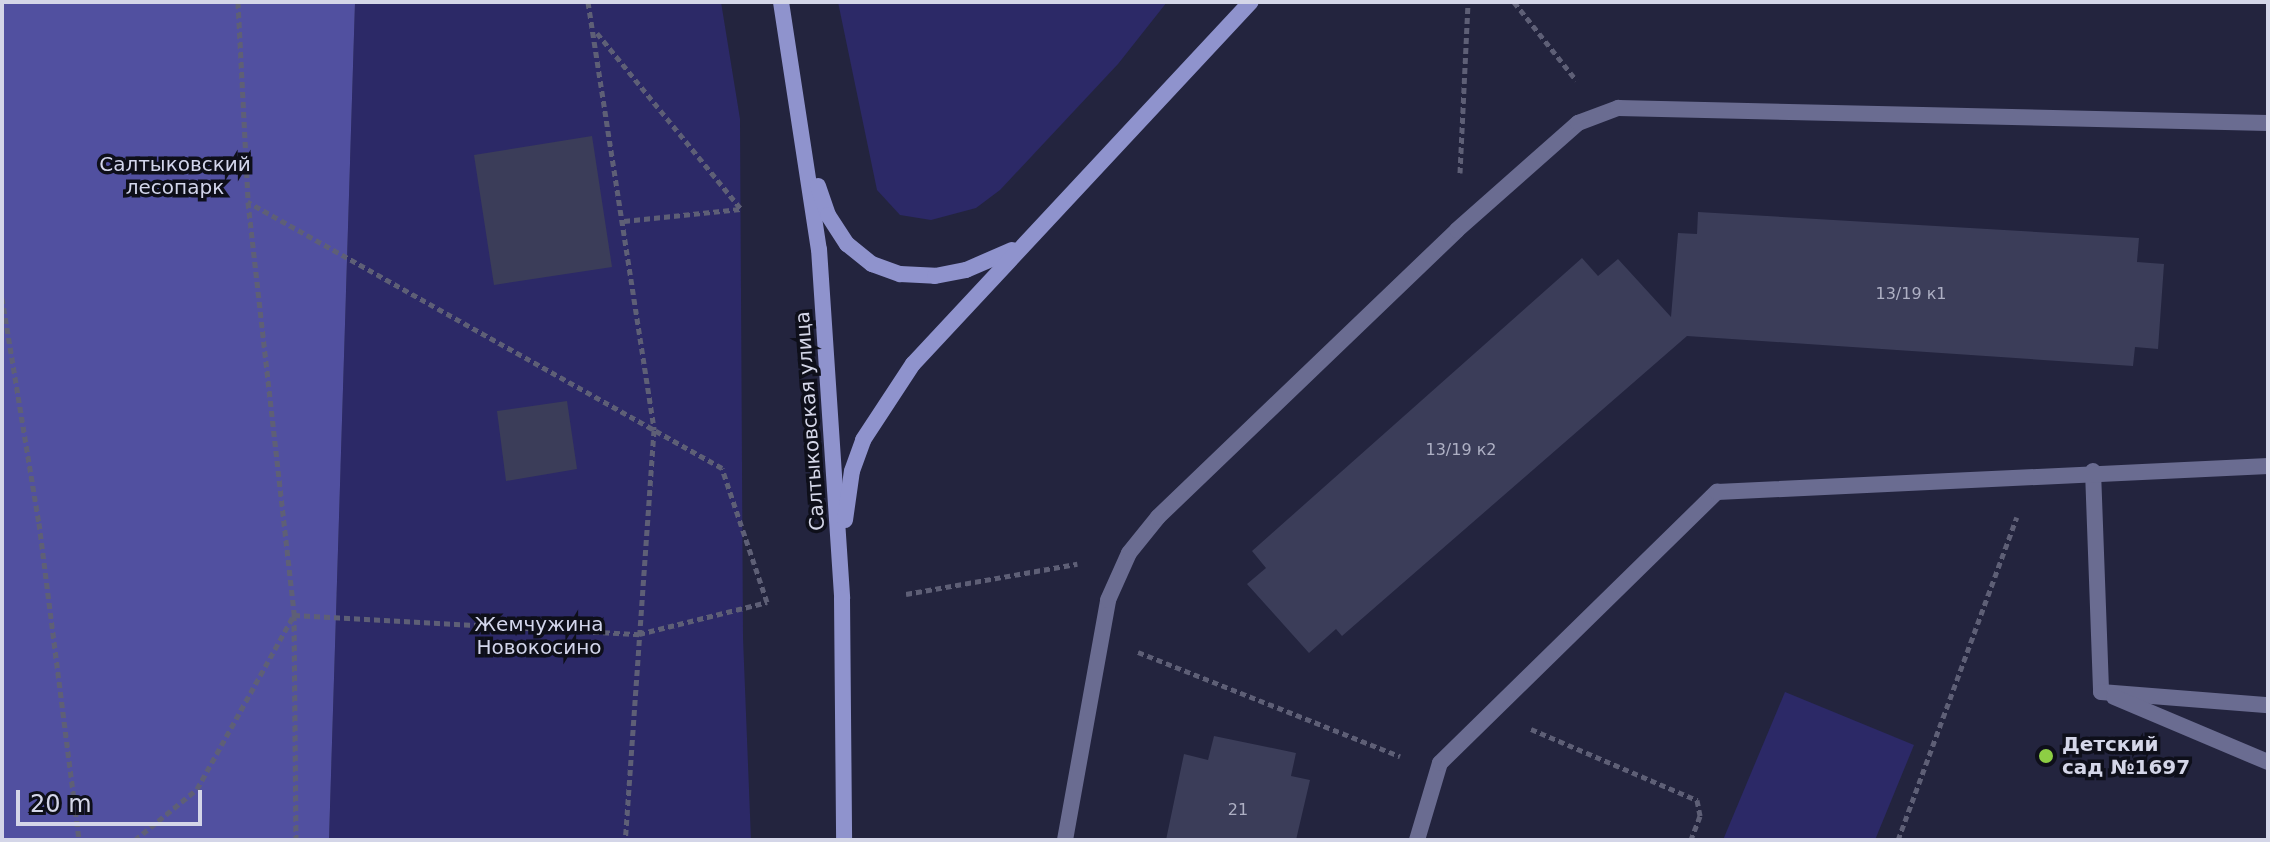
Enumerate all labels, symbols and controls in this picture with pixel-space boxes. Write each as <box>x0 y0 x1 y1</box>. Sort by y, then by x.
park label: Салтыковский лесопарк <box>99 152 251 199</box>
house number: 13/19 к1 <box>1875 284 1947 304</box>
street label: Салтыковская улица <box>790 311 830 531</box>
house number: 13/19 к2 <box>1425 440 1497 460</box>
park label: Жемчужина Новокосино <box>475 613 603 660</box>
place label: Детский сад №1697 <box>2062 732 2190 779</box>
marker: Детский сад №1697 <box>2037 747 2055 765</box>
scale bar <box>20 774 206 824</box>
text: 20 m <box>30 790 92 818</box>
house number: 21 <box>1228 800 1248 820</box>

